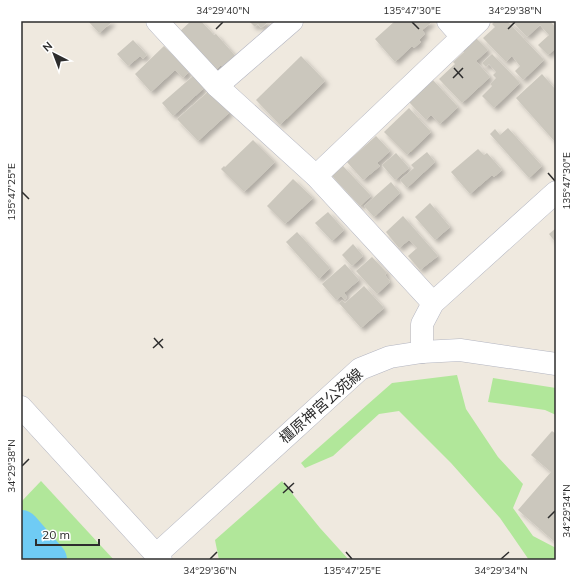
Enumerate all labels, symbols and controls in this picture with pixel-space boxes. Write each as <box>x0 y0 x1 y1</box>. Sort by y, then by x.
text: 34°29'40"N <box>196 4 250 17</box>
text: 135°47'30"E <box>383 4 441 17</box>
text: 34°29'38"N <box>488 4 542 17</box>
north arrow <box>34 34 74 74</box>
text: N <box>40 39 55 55</box>
text: 135°47'30"E <box>560 152 573 210</box>
text: 135°47'25"E <box>5 163 18 221</box>
street label: 橿原神宮公苑線 <box>275 364 367 447</box>
text: 34°29'38"N <box>5 439 18 493</box>
text: 34°29'34"N <box>560 484 573 538</box>
scale bar <box>36 521 99 547</box>
text: 20 m <box>42 527 70 542</box>
text: 34°29'36"N <box>183 564 237 577</box>
text: 135°47'25"E <box>323 564 381 577</box>
text: 34°29'34"N <box>474 564 528 577</box>

